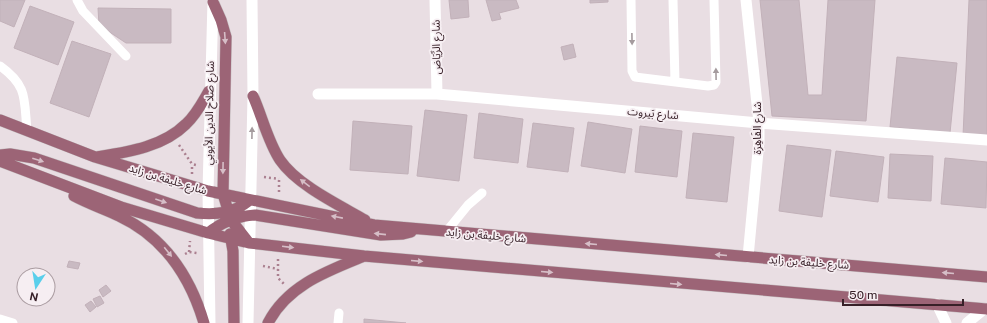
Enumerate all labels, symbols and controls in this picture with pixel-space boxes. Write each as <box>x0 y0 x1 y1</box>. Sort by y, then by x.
street label: شارع الرِّيَاض <box>430 19 444 74</box>
one-way arrow <box>222 32 229 44</box>
one-way arrow <box>629 33 635 46</box>
street label: شارع صلاح الدين الأيوبي <box>202 60 219 165</box>
one-way arrow <box>712 68 719 80</box>
street label: شارع القَاهِرَة <box>751 101 765 154</box>
street label: شارع بَيروت <box>627 105 679 123</box>
one-way arrow <box>249 126 255 139</box>
one-way arrow <box>33 157 45 163</box>
street label: شارع خليفة بن زايد <box>127 161 209 199</box>
one-way arrow <box>220 162 226 175</box>
one-way arrow <box>300 179 310 187</box>
one-way arrow <box>156 199 168 205</box>
one-way arrow <box>331 214 343 220</box>
street label: شارع خليفة بن زايد <box>445 226 527 247</box>
one-way arrow <box>374 231 386 237</box>
one-way arrow <box>585 240 597 247</box>
one-way arrow <box>282 244 294 250</box>
one-way arrow <box>163 247 172 258</box>
one-way arrow <box>715 251 727 258</box>
street label: شارع خليفة بن زايد <box>768 253 850 273</box>
one-way arrow <box>411 258 423 264</box>
north arrow <box>16 267 56 307</box>
one-way arrow <box>541 269 553 276</box>
one-way arrow <box>942 270 954 277</box>
one-way arrow <box>670 281 682 288</box>
scale bar <box>843 281 963 307</box>
text: 50 m <box>849 288 877 302</box>
text: N <box>28 290 39 304</box>

